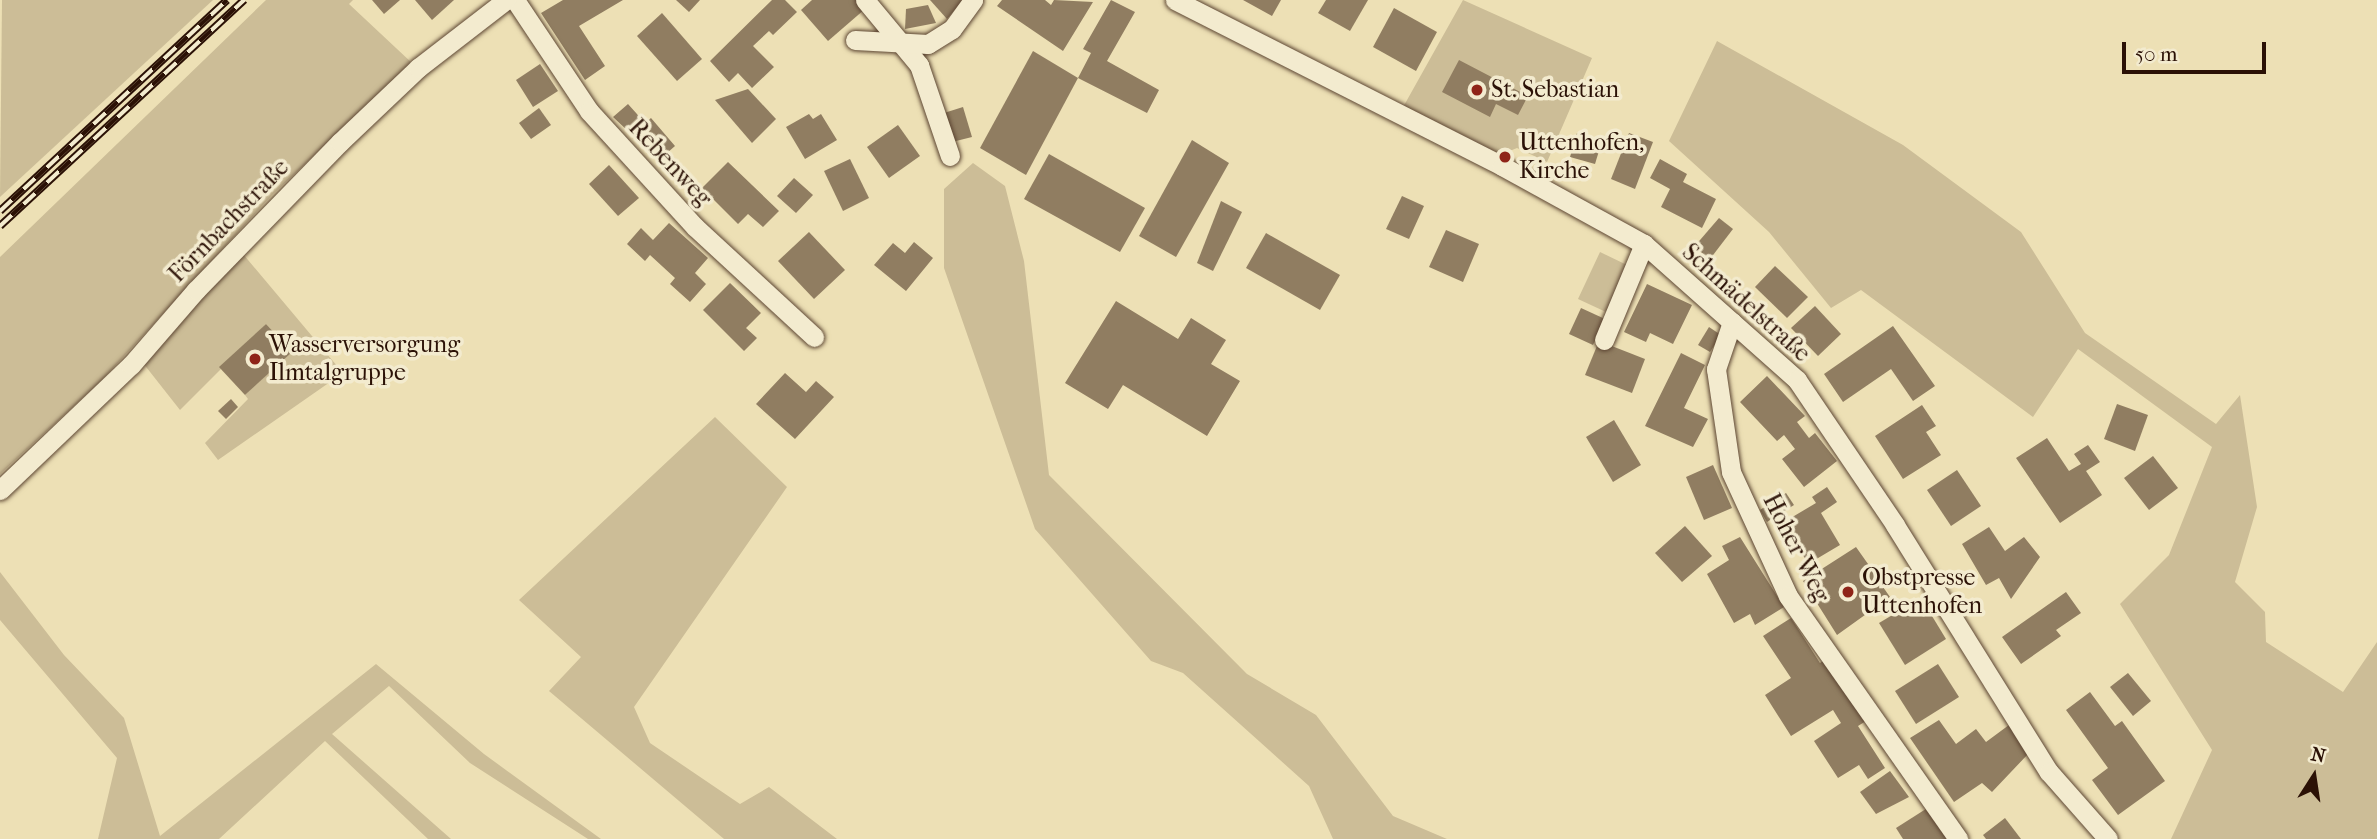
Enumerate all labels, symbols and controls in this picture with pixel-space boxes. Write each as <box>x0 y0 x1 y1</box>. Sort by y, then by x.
scale bar <box>2125 28 2268 72</box>
text: 50 m <box>2135 42 2178 66</box>
place label: St. Sebastian <box>1491 76 1619 104</box>
marker: St. Sebastian <box>1469 82 1485 98</box>
street label: Rebenweg <box>622 113 718 213</box>
place label: Uttenhofen, Kirche <box>1519 129 1644 185</box>
marker: Uttenhofen, Kirche <box>1497 149 1513 165</box>
street label: Förnbachstraße <box>163 153 295 289</box>
street label: Schmädelstraße <box>1676 238 1816 368</box>
place label: Wasserversorgung Ilmtalgruppe <box>269 331 460 387</box>
marker: Wasserversorgung Ilmtalgruppe <box>247 351 263 367</box>
street label: Hoher Weg <box>1756 489 1836 607</box>
place label: Obstpresse Uttenhofen <box>1862 564 1982 620</box>
marker: Obstpresse Uttenhofen <box>1840 584 1856 600</box>
north arrow <box>2279 741 2349 811</box>
text: N <box>2309 743 2328 768</box>

